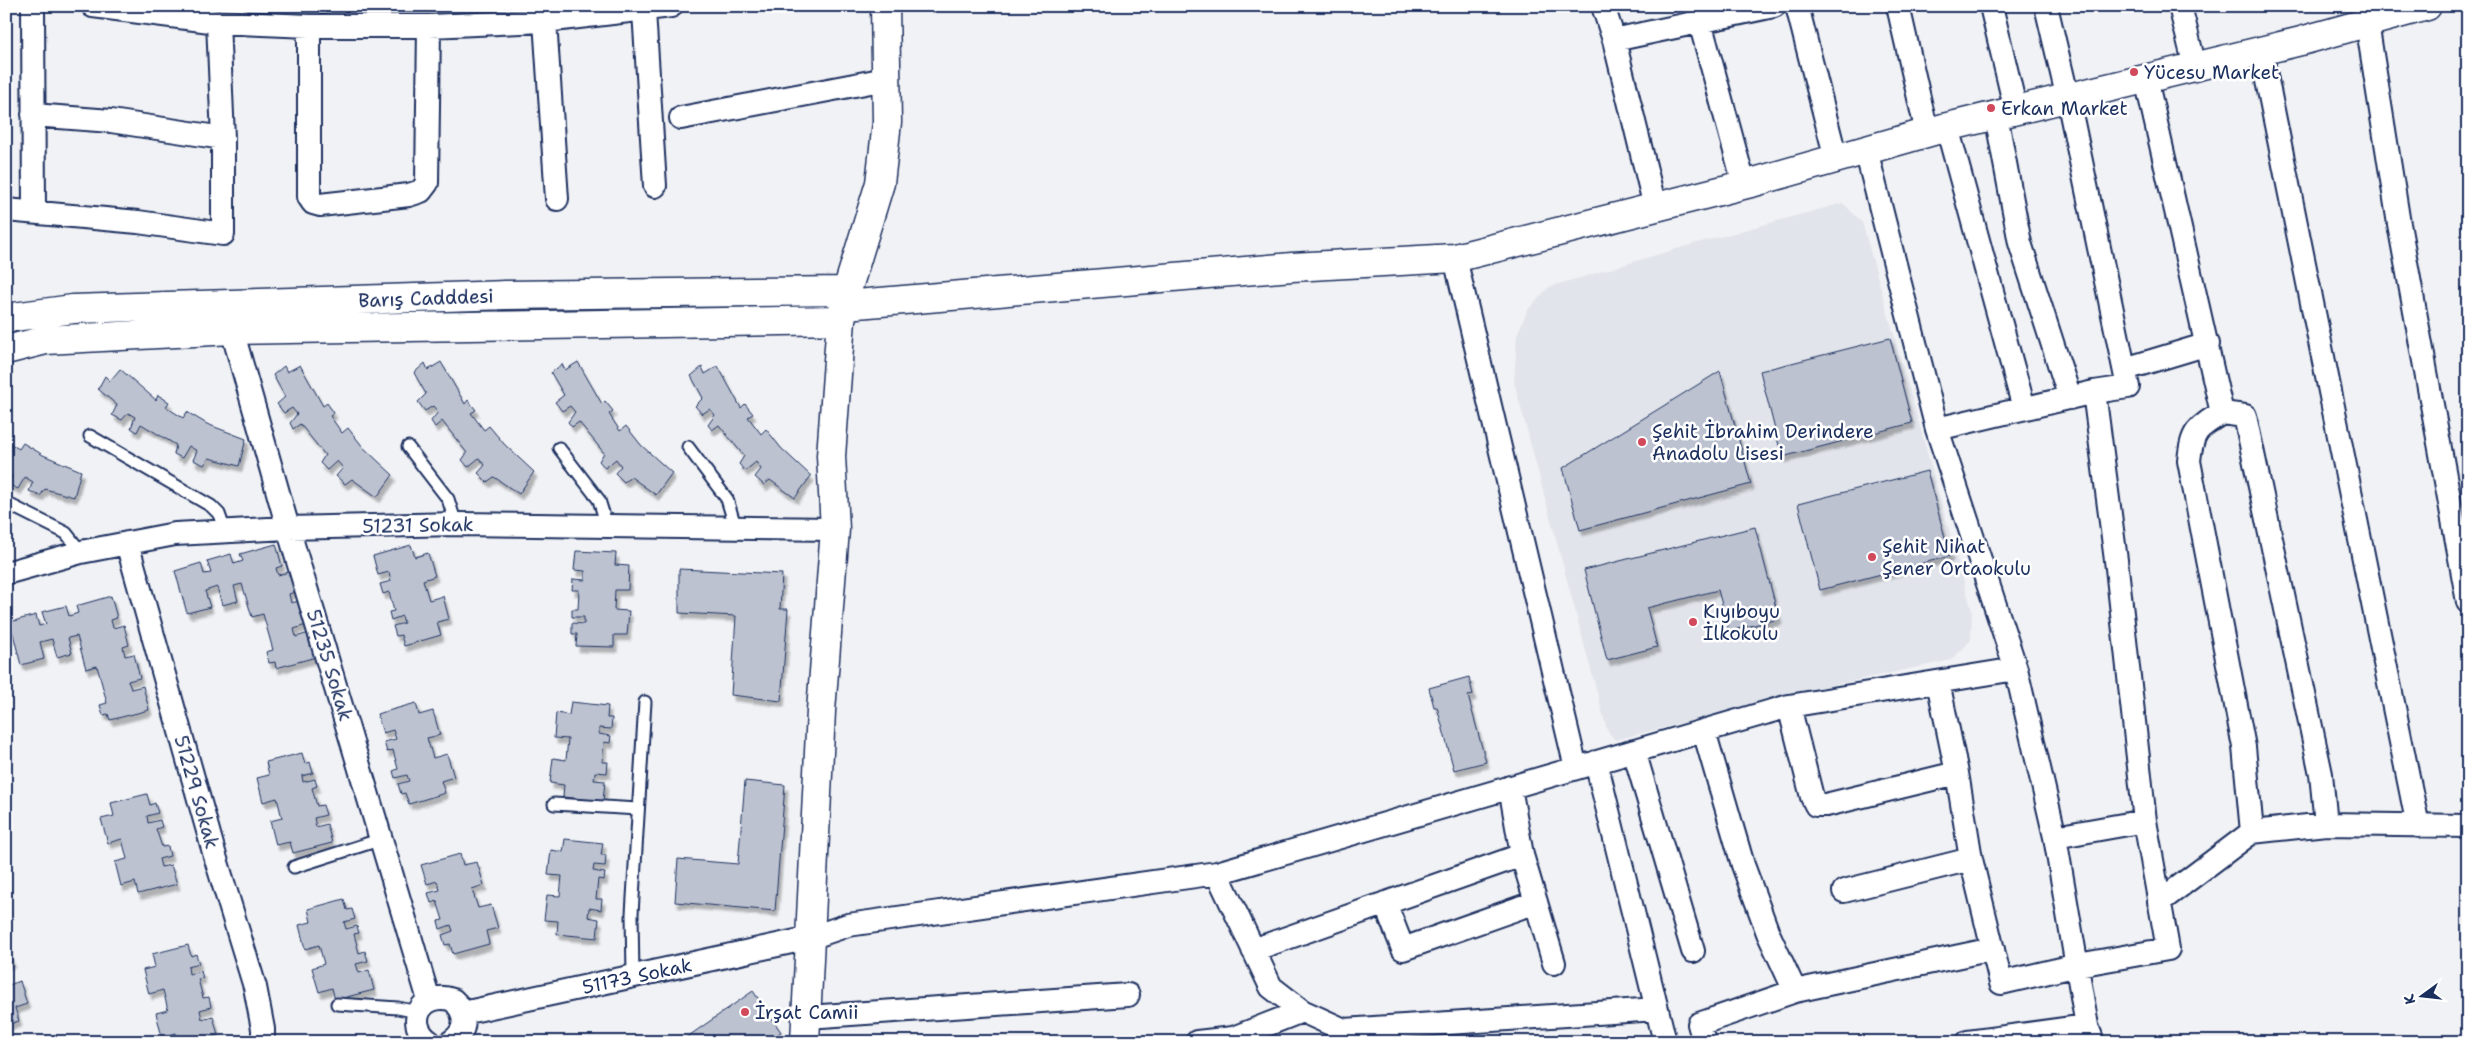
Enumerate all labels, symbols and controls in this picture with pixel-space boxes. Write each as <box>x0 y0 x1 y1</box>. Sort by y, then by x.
place label: Yücesu Market <box>2144 60 2279 85</box>
marker: Yücesu Market <box>2128 66 2140 78</box>
place label: Erkan Market <box>2001 96 2128 121</box>
marker: Erkan Market <box>1985 102 1997 114</box>
street label: Barış Cadddesi <box>358 283 494 313</box>
place label: Şehit İbrahim Derindere Anadolu Lisesi <box>1652 419 1874 466</box>
marker: Şehit İbrahim Derindere Anadolu Lisesi <box>1636 436 1648 448</box>
street label: 51231 Sokak <box>362 512 474 538</box>
place label: Şehit Nihat Şener Ortaokulu <box>1882 534 2031 581</box>
marker: Şehit Nihat Şener Ortaokulu <box>1866 551 1878 563</box>
place label: Kıyıboyu İlkokulu <box>1703 599 1780 646</box>
street label: 51235 Sokak <box>301 606 359 724</box>
marker: Kıyıboyu İlkokulu <box>1687 616 1699 628</box>
street label: 51229 Sokak <box>169 732 225 852</box>
street label: 51173 Sokak <box>580 952 694 1000</box>
north arrow <box>2396 970 2446 1020</box>
text: K <box>2399 992 2419 1006</box>
place label: İrşat Camii <box>755 1000 859 1025</box>
marker: İrşat Camii <box>739 1006 751 1018</box>

